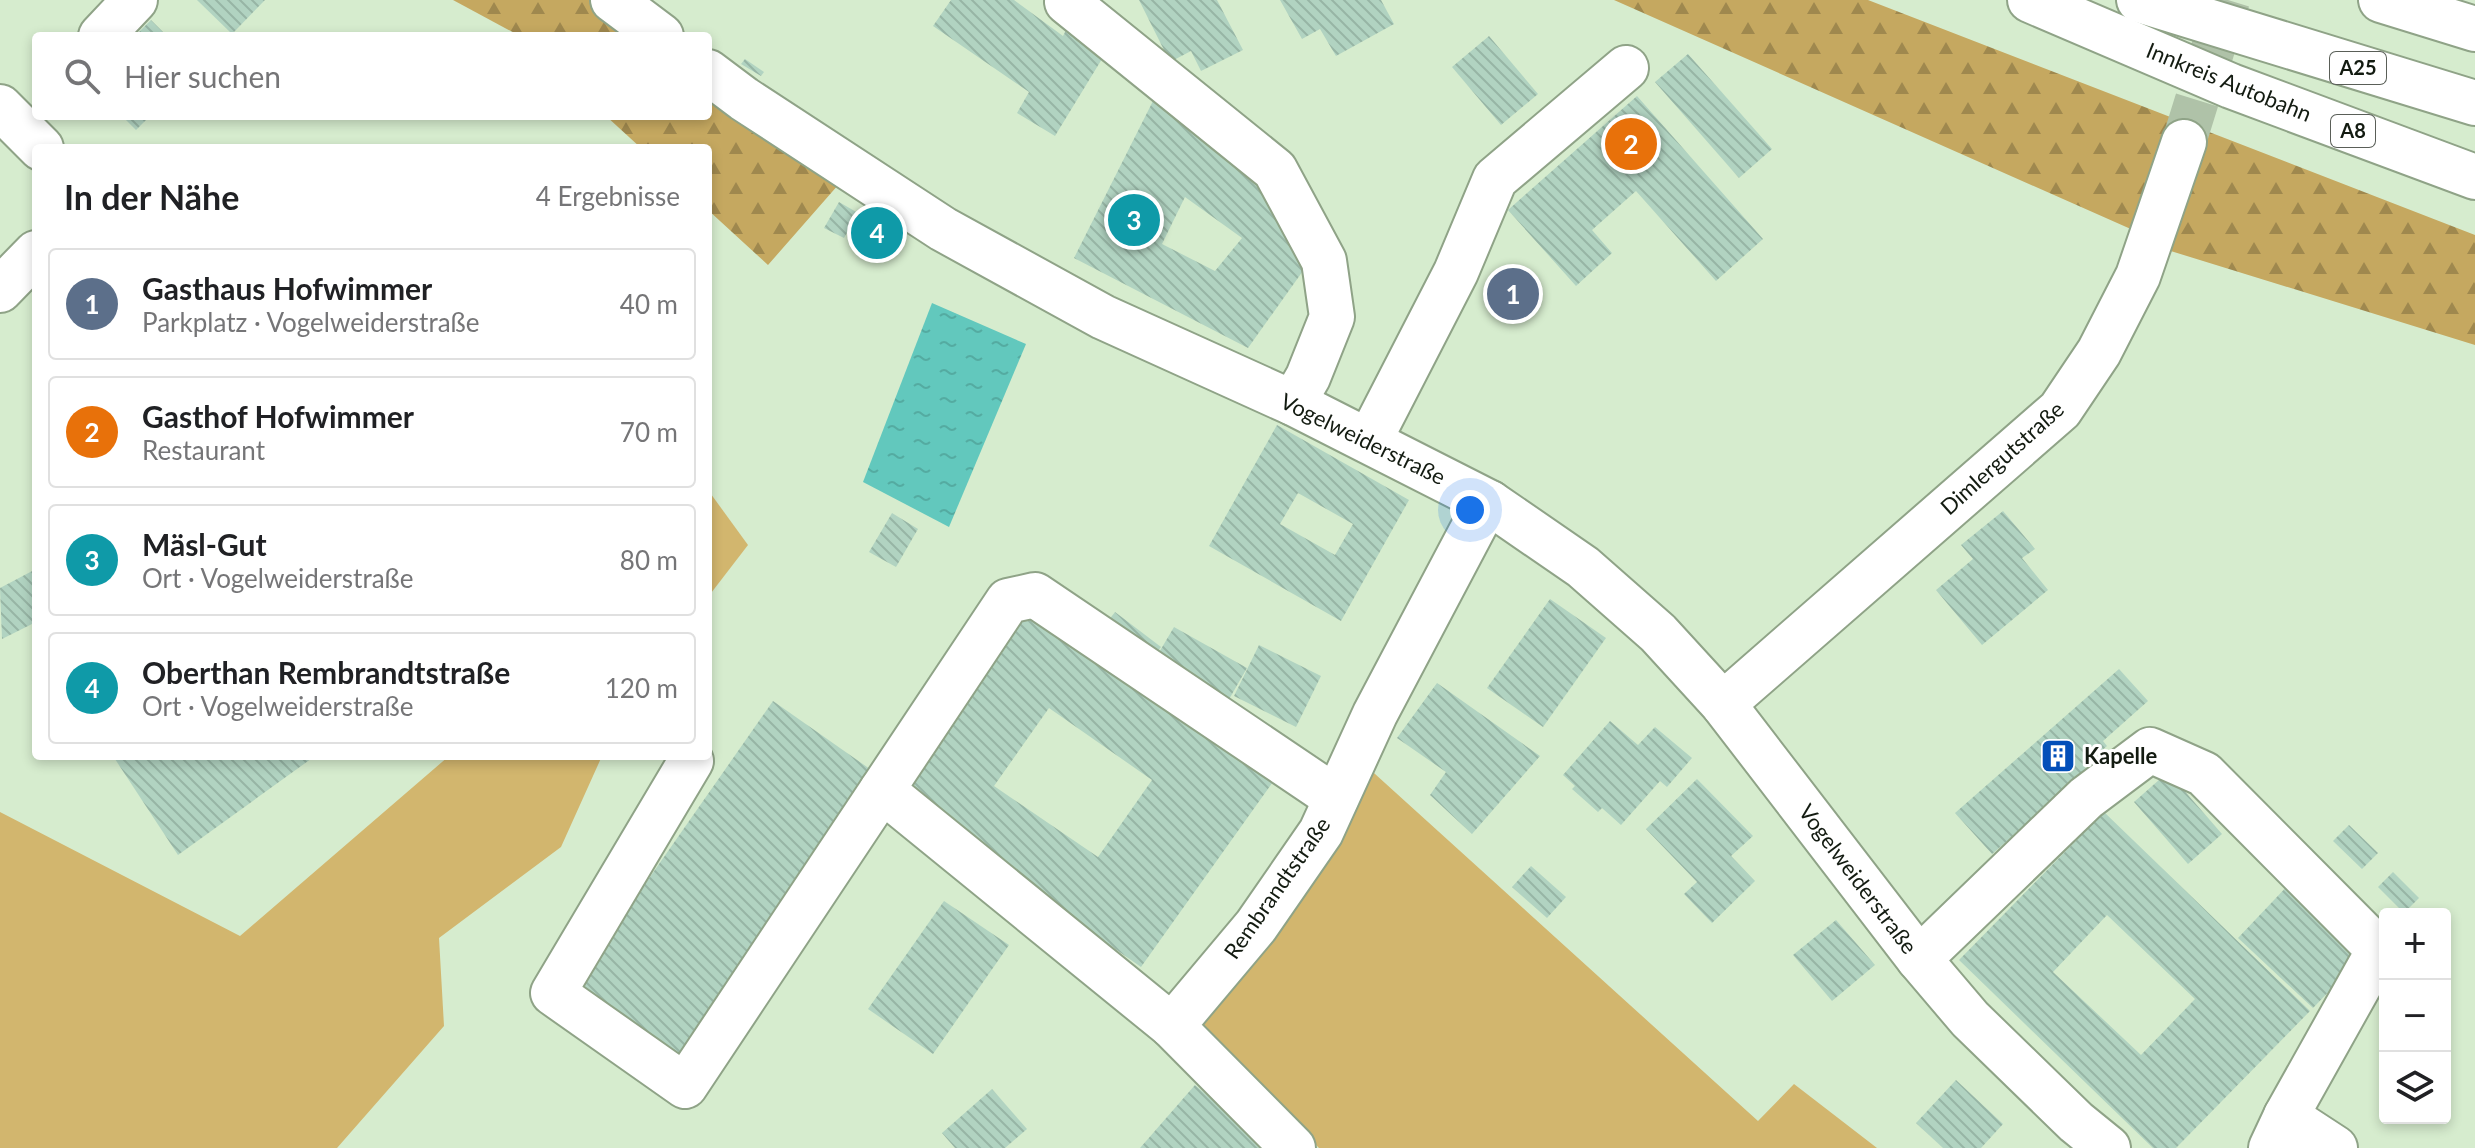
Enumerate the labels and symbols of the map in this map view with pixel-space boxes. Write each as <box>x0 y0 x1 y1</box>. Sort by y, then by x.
street label: Innkreis Autobahn <box>2143 36 2316 127</box>
road number: A25 <box>2330 52 2386 84</box>
pin: 2 <box>1605 114 1657 174</box>
road number: A8 <box>2331 115 2375 147</box>
pin: 3 <box>1108 190 1160 250</box>
pin: 4 <box>851 203 903 263</box>
pin: 1 <box>1487 264 1539 324</box>
street label: Vogelweiderstraße <box>1276 387 1450 490</box>
street label: Dimlergutstraße <box>1934 395 2069 520</box>
your location <box>1450 490 1490 530</box>
building icon: Kapelle <box>2039 737 2077 775</box>
place label: Kapelle <box>2084 742 2157 769</box>
street label: Vogelweiderstraße <box>1793 799 1923 959</box>
street label: Rembrandtstraße <box>1218 812 1336 964</box>

